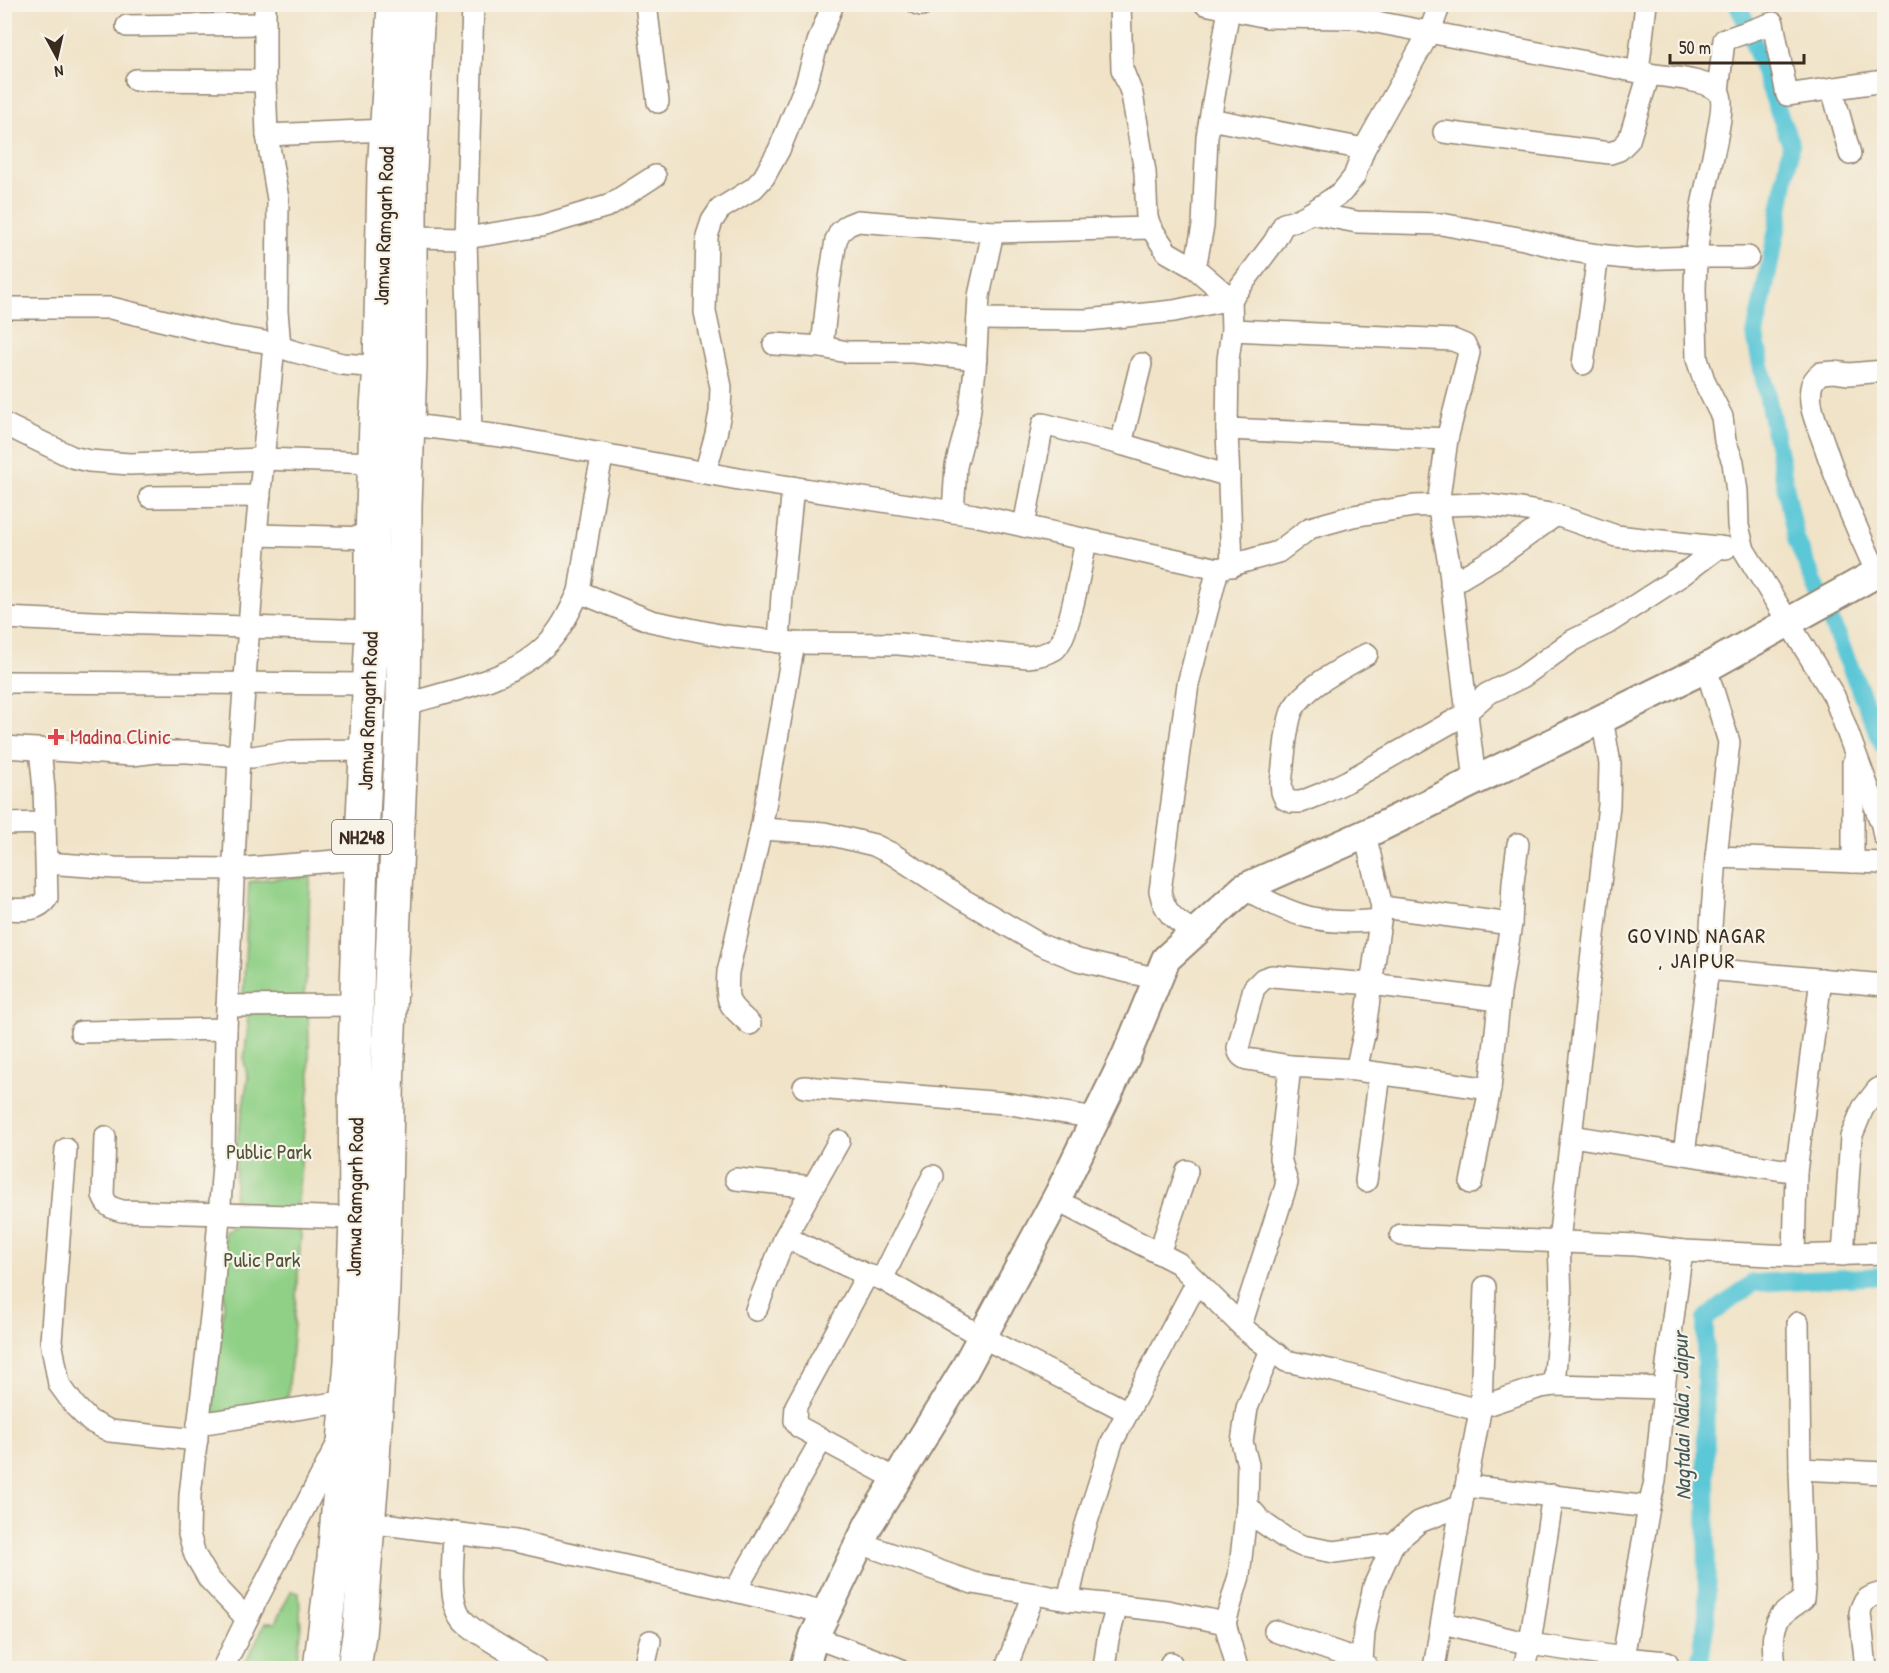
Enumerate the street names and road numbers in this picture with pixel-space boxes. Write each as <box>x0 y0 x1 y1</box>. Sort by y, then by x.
street label: Jamwa Ramgarh Road <box>366 146 401 306</box>
street label: Jamwa Ramgarh Road <box>350 631 385 791</box>
road number: NH248 <box>332 820 392 854</box>
street label: Jamwa Ramgarh Road <box>339 1117 370 1277</box>

